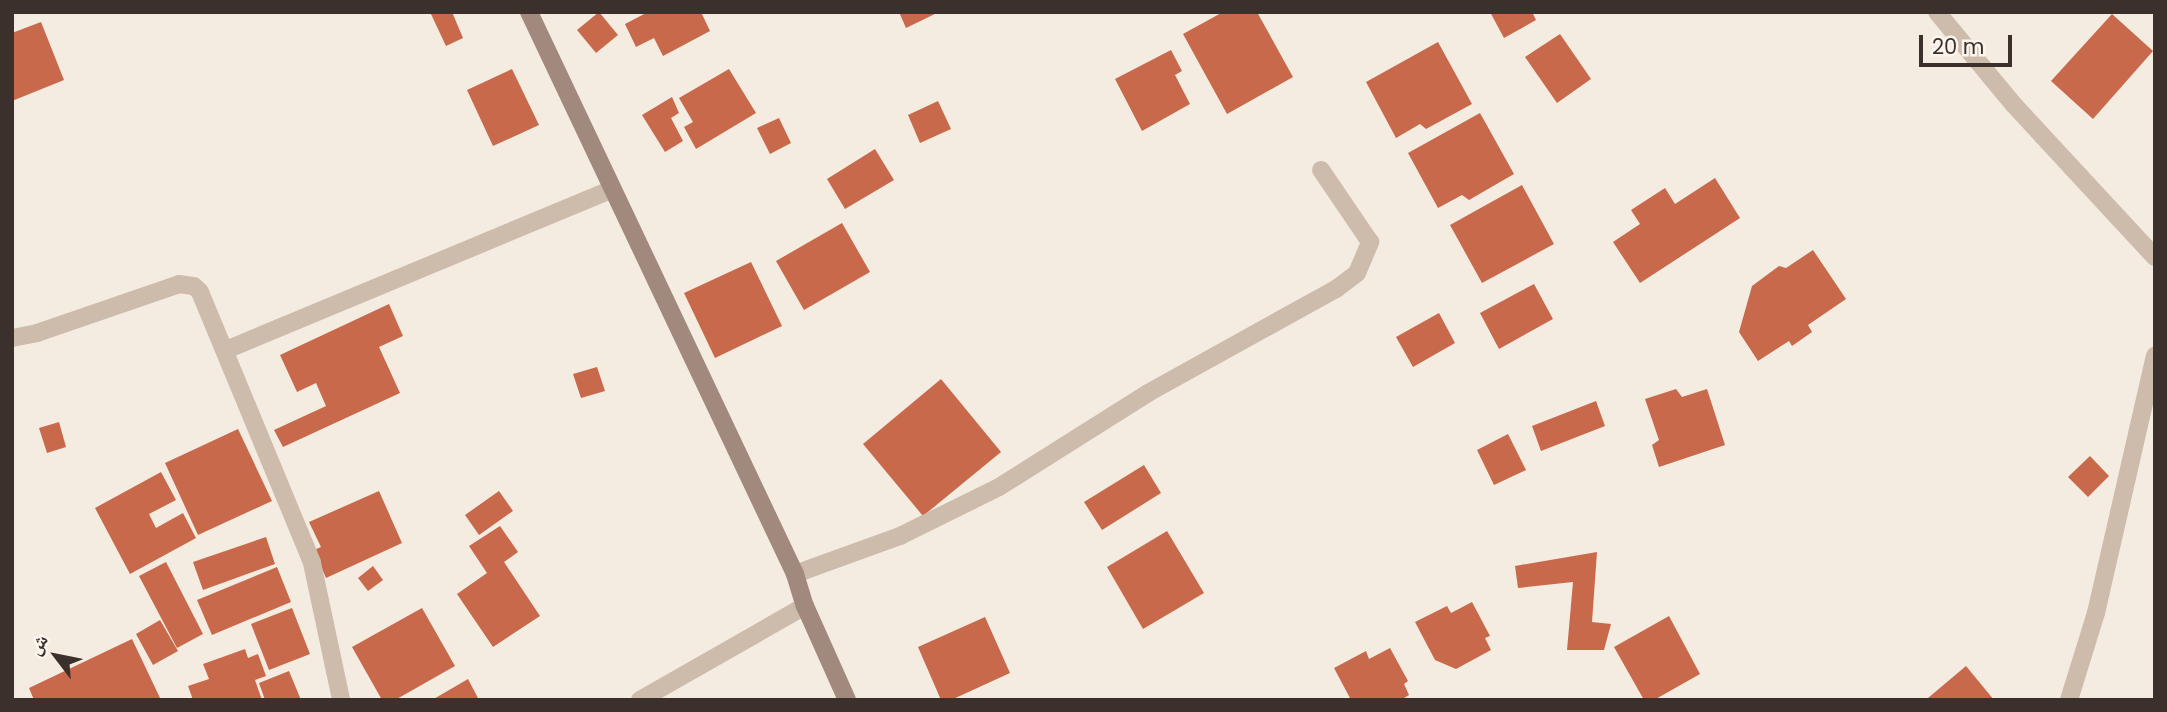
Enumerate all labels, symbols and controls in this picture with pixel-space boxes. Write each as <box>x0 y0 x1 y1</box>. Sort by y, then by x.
scale bar <box>1922 21 2015 65</box>
text: 20 m <box>1932 32 1985 61</box>
north arrow <box>21 621 91 691</box>
text: ش <box>21 629 55 660</box>

